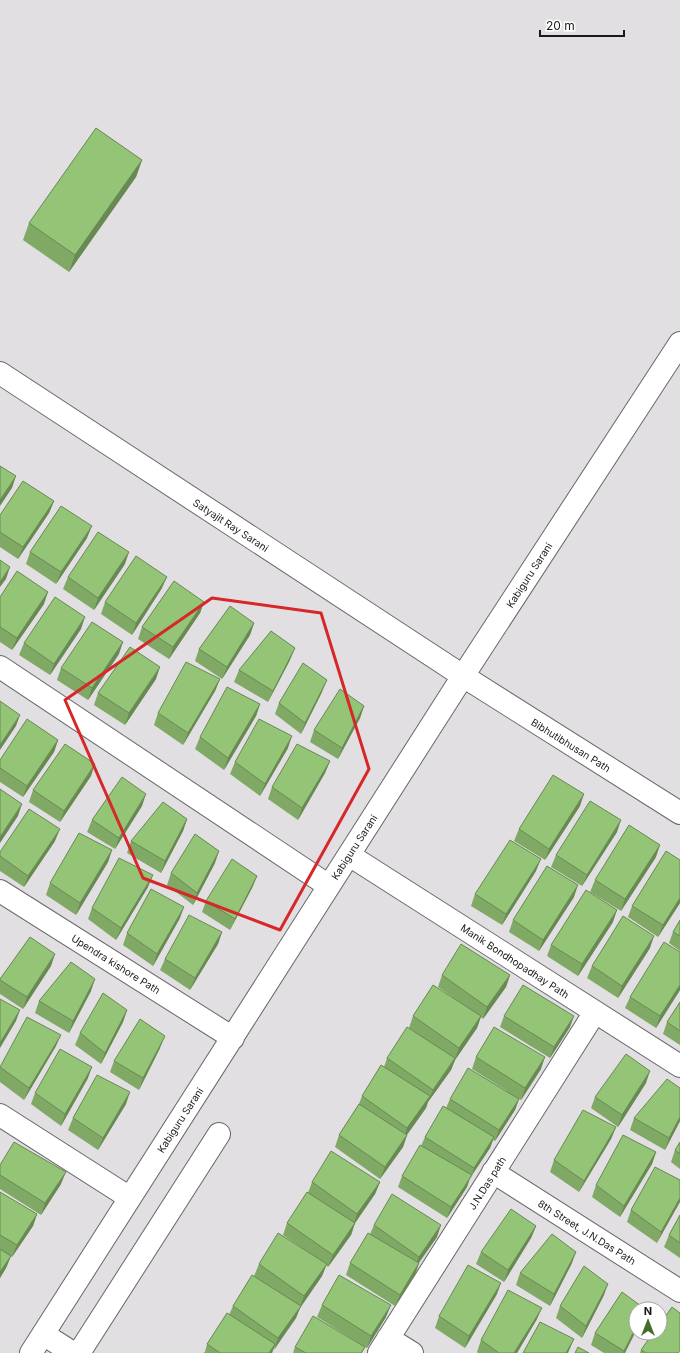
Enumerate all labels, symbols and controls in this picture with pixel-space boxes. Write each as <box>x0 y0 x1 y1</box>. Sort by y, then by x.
scale bar <box>540 12 624 38</box>
text: 20 m <box>546 18 575 33</box>
street label: Satyajit Ray Sarani <box>191 496 271 554</box>
street label: Kabiguru Sarani <box>504 540 554 610</box>
street label: Bibhutibhusan Path <box>529 716 613 774</box>
street label: Kabiguru Sarani <box>329 812 379 882</box>
street label: Manik Bondhopadhay Path <box>459 921 571 1001</box>
street label: Upendra kishore Path <box>70 932 163 996</box>
street label: Kabiguru Sarani <box>155 1085 205 1155</box>
street label: J.N.Das path <box>466 1154 508 1212</box>
street label: 8th Street, J.N.Das Path <box>536 1197 638 1267</box>
north arrow <box>628 1301 668 1341</box>
text: N <box>644 1304 652 1318</box>

